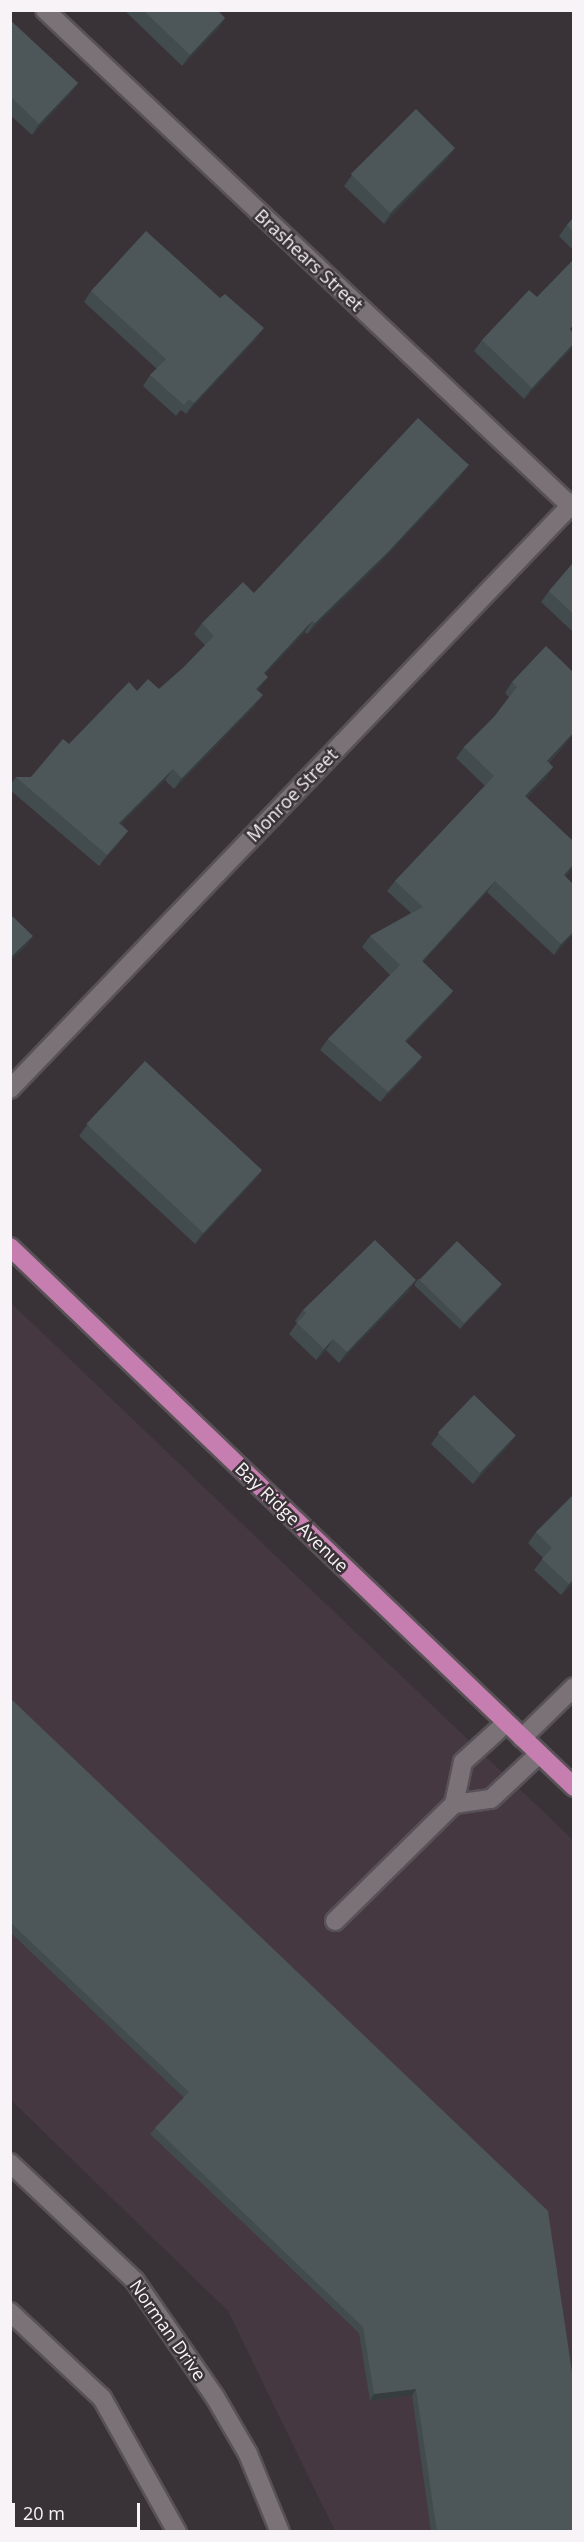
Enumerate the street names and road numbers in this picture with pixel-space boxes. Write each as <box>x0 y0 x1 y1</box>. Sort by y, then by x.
street label: Brashears Street <box>251 204 367 316</box>
street label: Monroe Street <box>242 744 342 846</box>
street label: Bay Ridge Avenue <box>231 1457 353 1577</box>
street label: Norman Drive <box>125 2275 211 2385</box>

